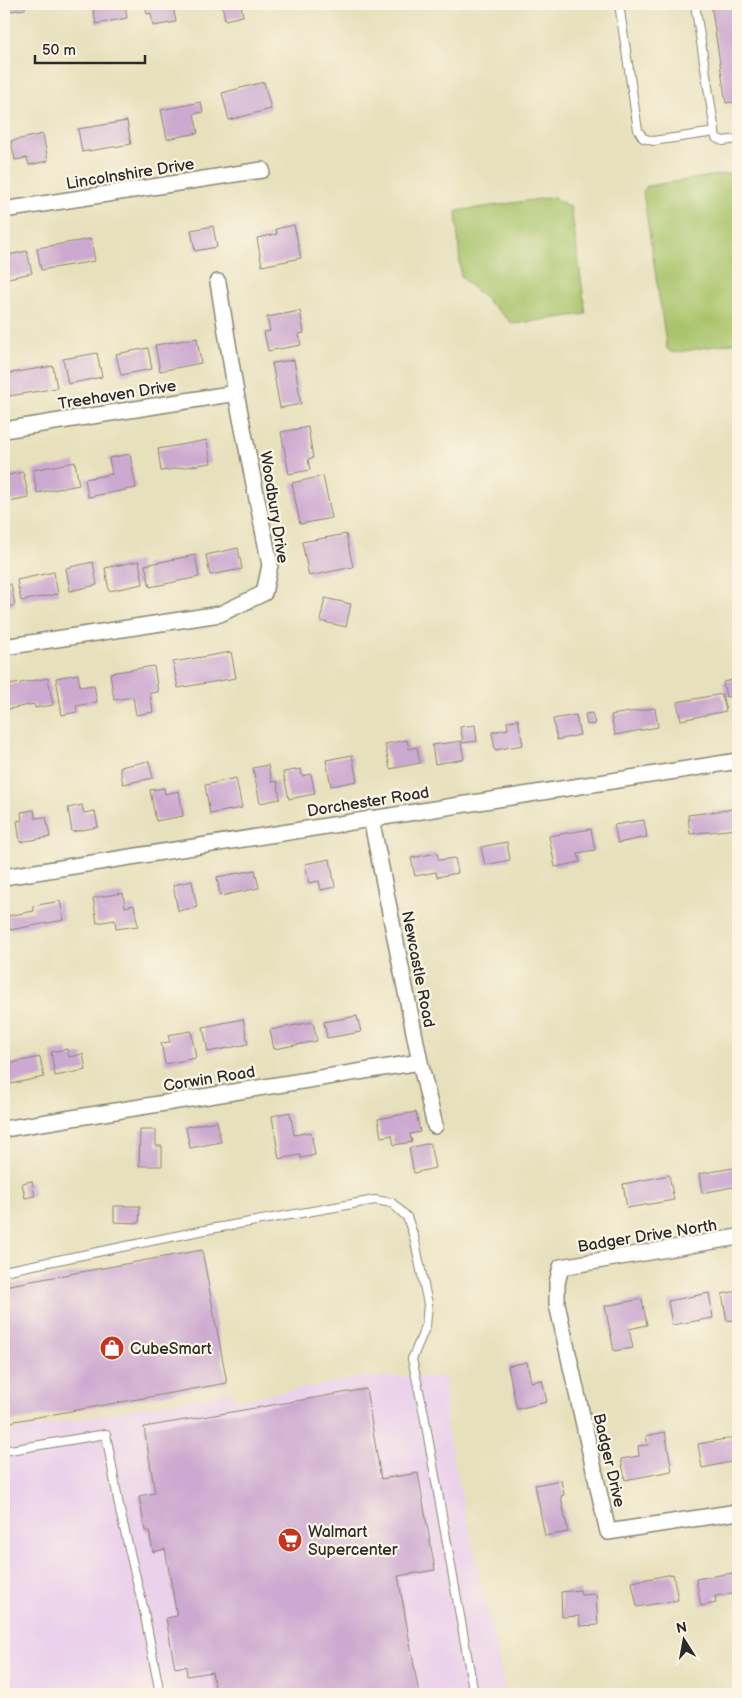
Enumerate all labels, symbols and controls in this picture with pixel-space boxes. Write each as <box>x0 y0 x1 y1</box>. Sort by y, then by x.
scale bar <box>35 32 145 64</box>
text: 50 m <box>42 41 76 60</box>
street label: Lincolnshire Drive <box>65 155 196 194</box>
street label: Treehaven Drive <box>57 377 178 414</box>
street label: Woodbury Drive <box>255 450 292 565</box>
street label: Dorchester Road <box>306 783 431 822</box>
street label: Newcastle Road <box>397 909 438 1029</box>
street label: Corwin Road <box>162 1063 257 1096</box>
street label: Badger Drive North <box>576 1216 718 1257</box>
shop icon: CubeSmart <box>99 1335 125 1361</box>
place label: CubeSmart <box>130 1340 212 1359</box>
street label: Badger Drive <box>589 1412 629 1510</box>
place label: Walmart Supercenter <box>308 1523 398 1560</box>
supermarket icon: Walmart Supercenter <box>277 1527 303 1553</box>
north arrow <box>660 1616 710 1666</box>
text: N <box>675 1618 688 1637</box>

